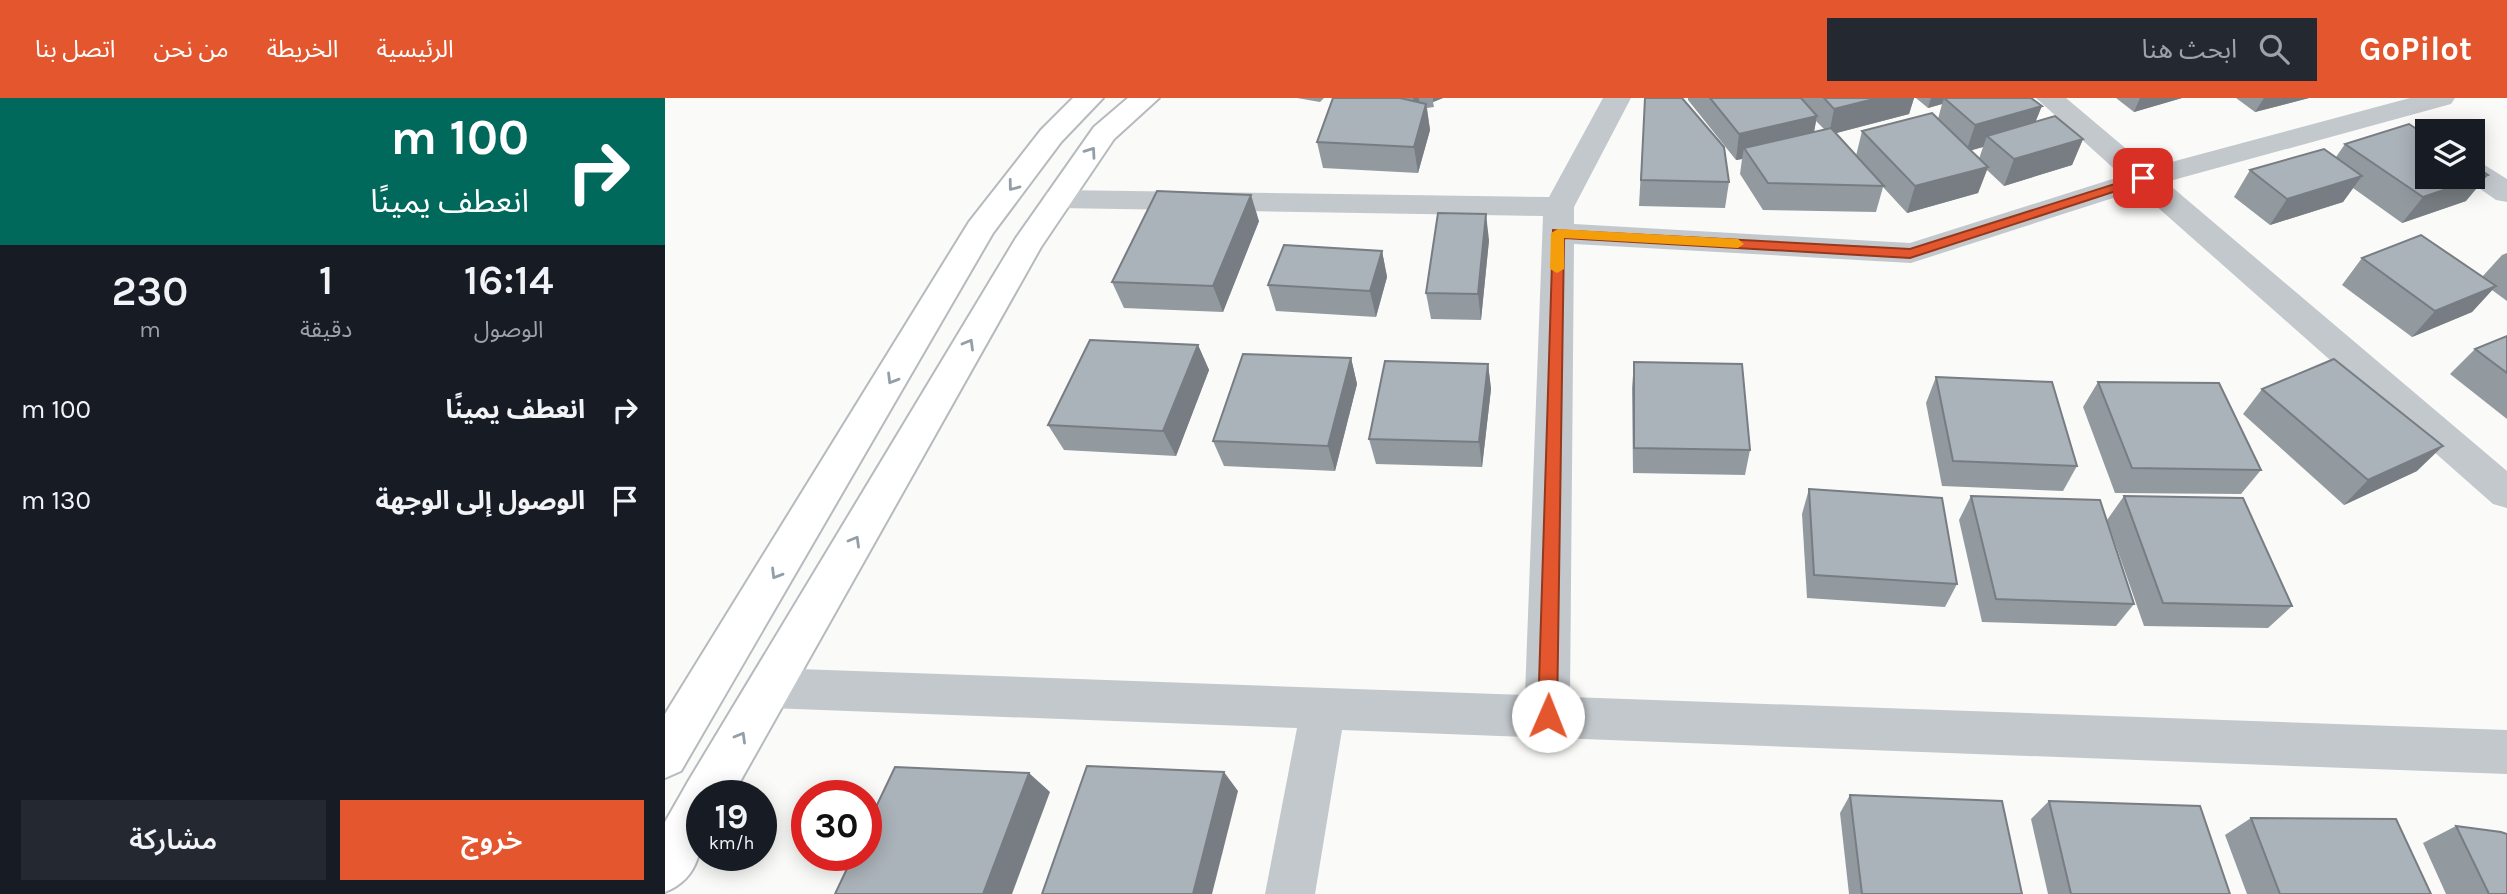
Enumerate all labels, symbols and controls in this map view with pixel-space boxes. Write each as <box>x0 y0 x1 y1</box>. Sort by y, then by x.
search box <box>1827 18 2317 81</box>
icon: search <box>2255 30 2293 68</box>
text: GoPilot <box>2359 30 2472 68</box>
text: ابحث هنا <box>2142 34 2237 65</box>
text: اتصل بنا <box>35 35 116 63</box>
text: من نحن <box>154 35 229 63</box>
text: الخريطة <box>267 35 339 63</box>
text: الرئيسية <box>377 35 454 63</box>
text: 100 m <box>391 109 529 166</box>
map controls <box>2415 119 2485 189</box>
button: layers <box>2415 119 2485 189</box>
icon: right <box>553 126 644 217</box>
one-way arrow <box>1083 147 1095 160</box>
pin <box>2113 148 2173 208</box>
icon: arrive <box>2124 159 2162 197</box>
one-way arrow <box>1008 179 1021 191</box>
text: انعطف يمينًا <box>370 183 529 220</box>
text: 1 <box>319 255 333 305</box>
text: 16:14 <box>464 255 554 305</box>
text: 230 <box>111 266 188 316</box>
text: m <box>139 316 161 343</box>
text: دقيقة <box>300 316 352 343</box>
text: الوصول <box>474 316 544 343</box>
one-way arrow <box>961 338 974 351</box>
one-way arrow <box>887 371 900 384</box>
icon: right <box>606 391 644 429</box>
text: 100 m <box>21 394 91 425</box>
text: انعطف يمينًا <box>445 394 585 425</box>
icon: arrive <box>606 482 644 520</box>
text: 130 m <box>21 485 91 516</box>
text: الوصول إلى الوجهة <box>376 485 585 516</box>
one-way arrow <box>847 535 860 548</box>
one-way arrow <box>771 567 784 580</box>
position arrow <box>1511 679 1585 753</box>
one-way arrow <box>733 732 746 745</box>
speed limit sign: 30 <box>791 780 882 871</box>
text: 19 <box>715 796 748 837</box>
button: مشاركة <box>21 800 326 880</box>
button: خروج <box>340 800 644 880</box>
text: km/h <box>709 832 754 854</box>

